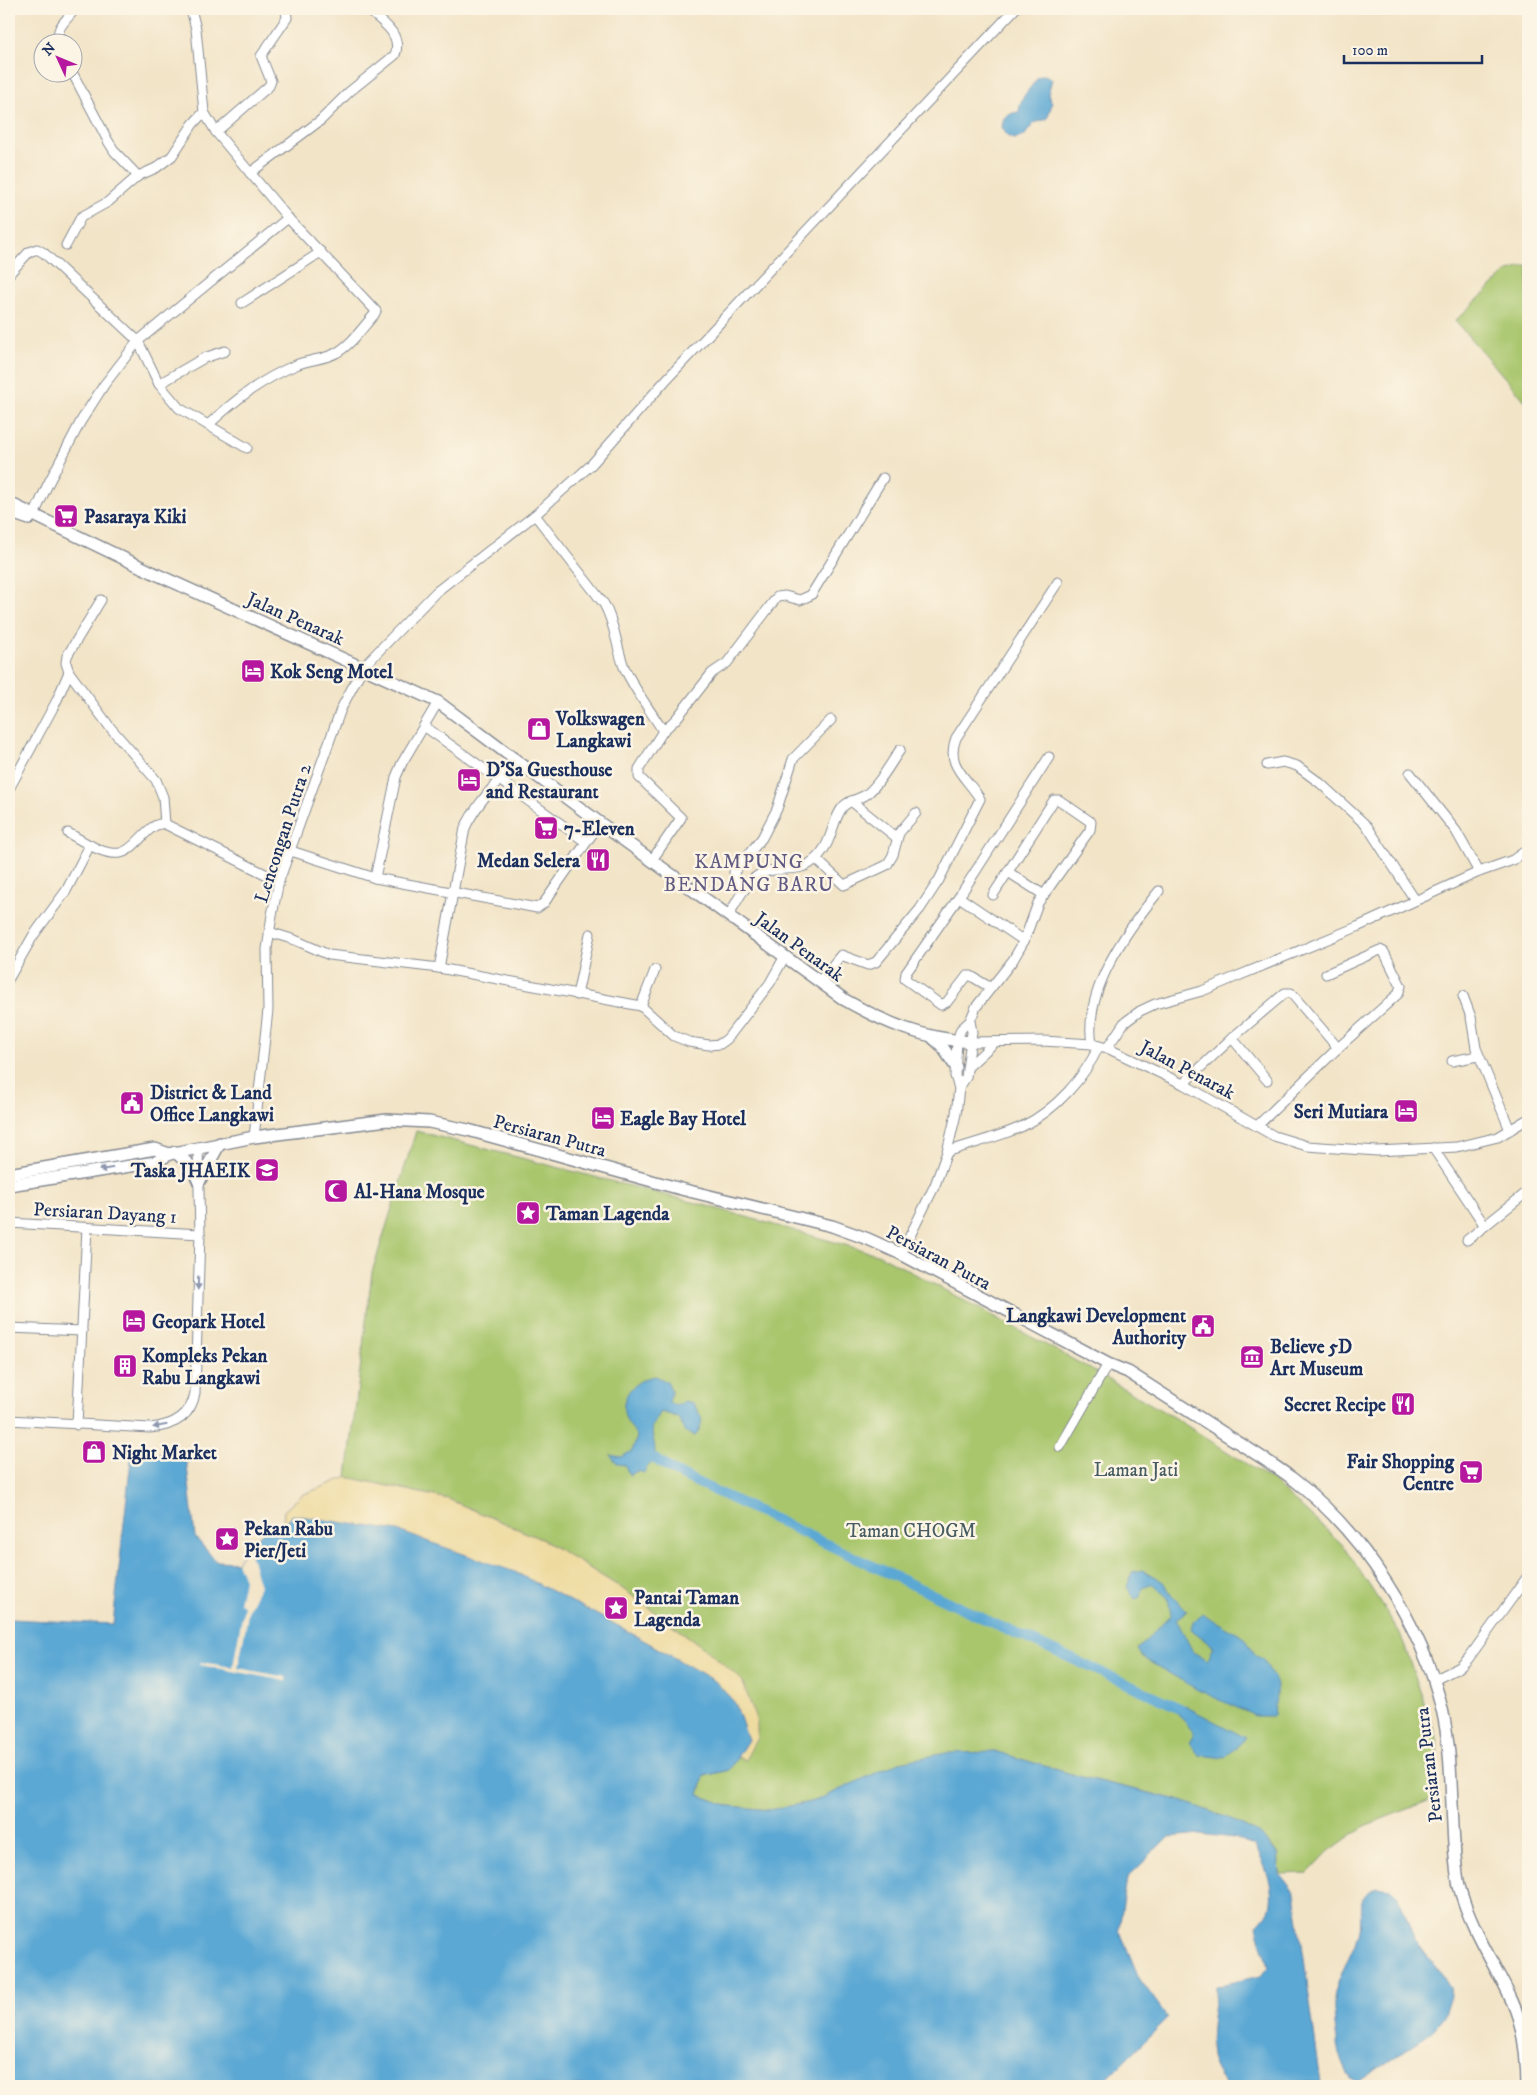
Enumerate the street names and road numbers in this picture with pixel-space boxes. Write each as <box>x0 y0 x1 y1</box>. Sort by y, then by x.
street label: Jalan Penarak <box>241 587 348 651</box>
street label: Lencongan Putra 2 <box>250 760 317 906</box>
street label: Jalan Penarak <box>749 906 849 987</box>
street label: Jalan Penarak <box>1134 1035 1239 1105</box>
street label: Persiaran Putra <box>491 1110 608 1163</box>
street label: Persiaran Dayang 1 <box>33 1198 177 1229</box>
street label: Persiaran Putra <box>882 1221 995 1296</box>
street label: Persiaran Putra <box>1411 1706 1448 1824</box>

